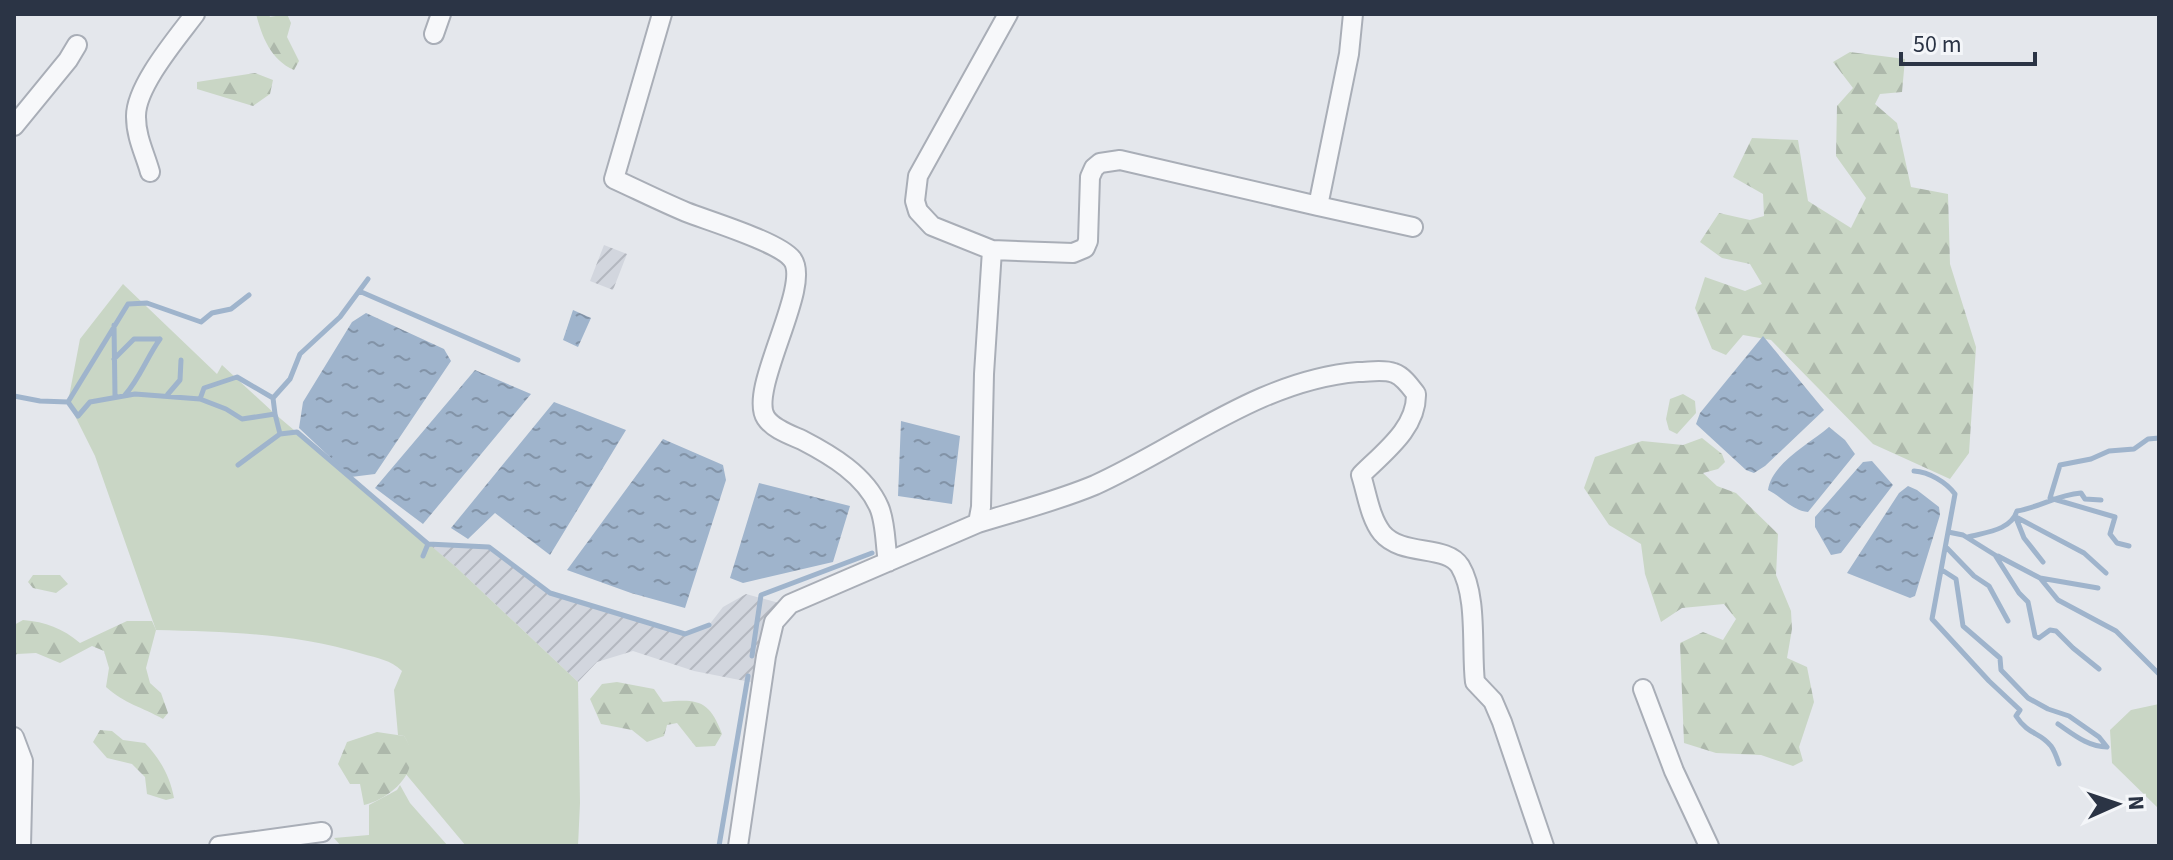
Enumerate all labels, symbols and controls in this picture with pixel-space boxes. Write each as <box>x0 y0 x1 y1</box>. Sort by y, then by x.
scale bar <box>1901 16 2035 66</box>
text: 50 m <box>1913 27 1962 62</box>
north arrow <box>2077 764 2157 844</box>
text: N <box>2120 795 2152 811</box>

